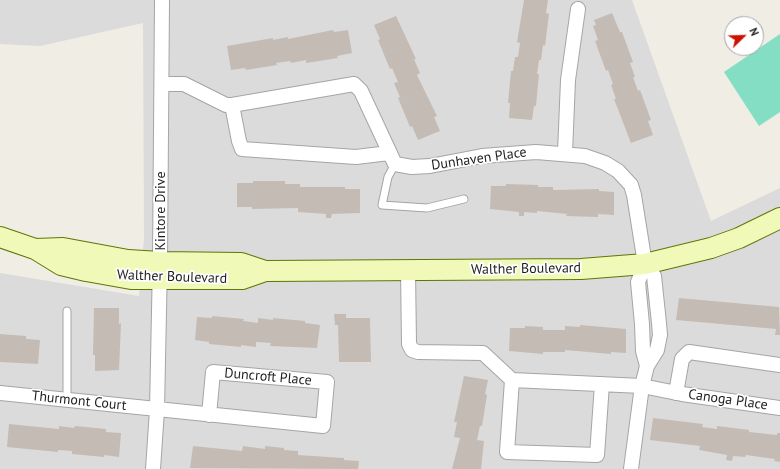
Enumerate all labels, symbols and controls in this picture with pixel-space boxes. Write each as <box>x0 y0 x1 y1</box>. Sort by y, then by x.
north arrow <box>724 16 764 56</box>
text: N <box>746 26 762 38</box>
street label: Dunhaven Place <box>430 144 528 174</box>
street label: Kintore Drive <box>153 171 169 251</box>
street label: Walther Boulevard <box>471 260 581 278</box>
street label: Walther Boulevard <box>117 267 227 287</box>
street label: Duncroft Place <box>224 365 312 389</box>
street label: Canoga Place <box>687 386 769 414</box>
street label: Thurmont Court <box>31 388 127 414</box>

